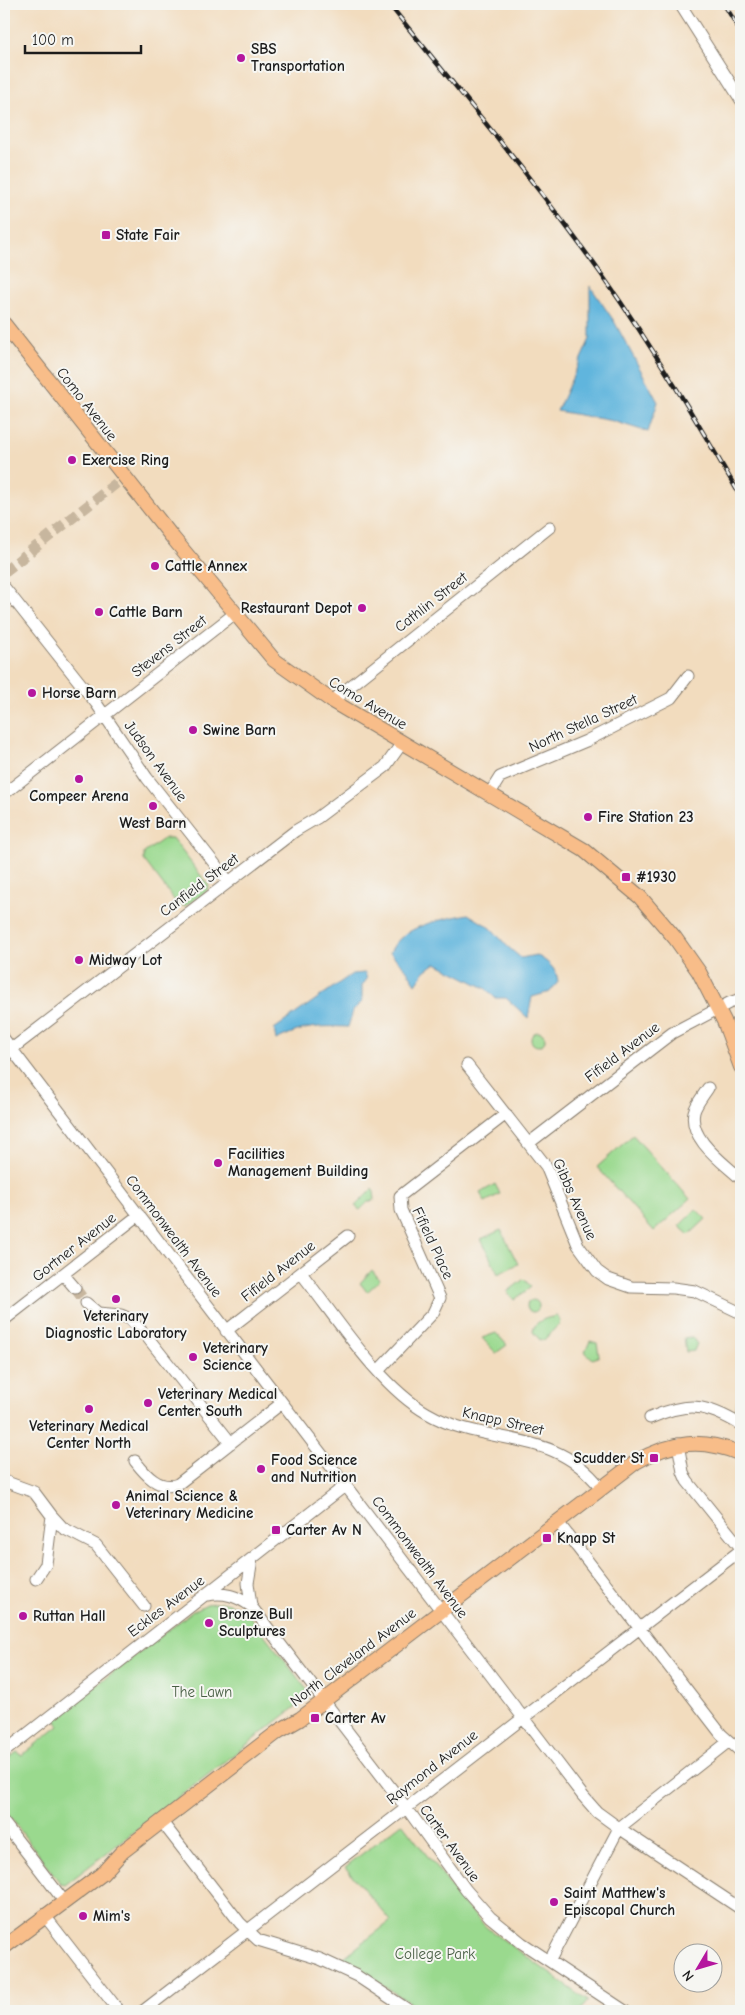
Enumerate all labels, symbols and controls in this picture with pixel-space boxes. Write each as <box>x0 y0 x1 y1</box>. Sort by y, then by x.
scale bar <box>25 22 141 54</box>
text: 100 m <box>32 31 74 49</box>
place label: SBS Transportation <box>251 40 345 75</box>
marker: SBS Transportation <box>235 52 247 64</box>
place label: State Fair <box>116 226 180 244</box>
marker: State Fair <box>100 229 112 241</box>
street label: Como Avenue <box>53 364 122 445</box>
place label: Exercise Ring <box>82 451 169 469</box>
marker: Exercise Ring <box>66 454 78 466</box>
place label: Cattle Annex <box>165 557 248 575</box>
marker: Cattle Annex <box>149 560 161 572</box>
street label: Cathlin Street <box>391 568 471 636</box>
place label: Restaurant Depot <box>241 599 353 617</box>
marker: Restaurant Depot <box>356 602 368 614</box>
place label: Cattle Barn <box>109 603 183 621</box>
marker: Cattle Barn <box>93 606 105 618</box>
street label: Stevens Street <box>128 611 211 681</box>
street label: Como Avenue <box>326 673 411 734</box>
place label: Horse Barn <box>42 684 117 702</box>
marker: Horse Barn <box>26 687 38 699</box>
street label: North Stella Street <box>526 690 641 756</box>
street label: Judson Avenue <box>121 717 192 805</box>
place label: Swine Barn <box>203 721 276 739</box>
marker: Swine Barn <box>187 724 199 736</box>
marker: Compeer Arena <box>73 773 85 785</box>
place label: Compeer Arena <box>29 787 129 805</box>
marker: West Barn <box>147 800 159 812</box>
place label: Fire Station 23 <box>598 808 694 826</box>
marker: Fire Station 23 <box>582 811 594 823</box>
place label: West Barn <box>120 814 186 832</box>
street label: Canfield Street <box>156 849 243 921</box>
place label: #1930 <box>636 868 676 886</box>
marker: #1930 <box>620 871 632 883</box>
place label: Midway Lot <box>89 951 163 969</box>
marker: Midway Lot <box>73 954 85 966</box>
street label: Fifield Avenue <box>581 1018 663 1086</box>
place label: Facilities Management Building <box>228 1145 369 1180</box>
street label: Gibbs Avenue <box>549 1156 601 1243</box>
marker: Facilities Management Building <box>212 1157 224 1169</box>
street label: Commonwealth Avenue <box>122 1171 226 1301</box>
street label: Fifield Place <box>408 1204 458 1282</box>
street label: Gortner Avenue <box>29 1208 120 1285</box>
street label: Fifield Avenue <box>237 1236 319 1306</box>
marker: Veterinary Diagnostic Laboratory <box>110 1293 122 1305</box>
place label: Veterinary Diagnostic Laboratory <box>45 1307 187 1342</box>
place label: Veterinary Science <box>203 1339 268 1374</box>
marker: Veterinary Science <box>187 1351 199 1363</box>
place label: Veterinary Medical Center South <box>158 1385 277 1420</box>
marker: Veterinary Medical Center South <box>142 1397 154 1409</box>
marker: Veterinary Medical Center North <box>83 1403 95 1415</box>
street label: Knapp Street <box>461 1403 546 1439</box>
place label: Veterinary Medical Center North <box>29 1417 149 1452</box>
place label: Scudder St <box>573 1449 645 1467</box>
place label: Food Science and Nutrition <box>271 1451 357 1486</box>
marker: Scudder St <box>648 1452 660 1464</box>
marker: Food Science and Nutrition <box>255 1463 267 1475</box>
place label: Animal Science & Veterinary Medicine <box>126 1487 253 1522</box>
street label: Commonwealth Avenue <box>368 1492 472 1622</box>
marker: Animal Science & Veterinary Medicine <box>110 1499 122 1511</box>
place label: Carter Av N <box>286 1521 362 1539</box>
marker: Carter Av N <box>270 1524 282 1536</box>
place label: Knapp St <box>557 1529 616 1547</box>
marker: Knapp St <box>541 1532 553 1544</box>
street label: Eckles Avenue <box>124 1571 208 1641</box>
street label: North Cleveland Avenue <box>287 1604 420 1710</box>
place label: Bronze Bull Sculptures <box>219 1605 293 1640</box>
place label: Ruttan Hall <box>33 1607 106 1625</box>
marker: Ruttan Hall <box>17 1610 29 1622</box>
marker: Bronze Bull Sculptures <box>203 1617 215 1629</box>
park label: The Lawn <box>172 1683 232 1701</box>
place label: Carter Av <box>325 1709 386 1727</box>
marker: Carter Av <box>309 1712 321 1724</box>
street label: Raymond Avenue <box>383 1726 481 1808</box>
street label: Carter Avenue <box>416 1801 484 1885</box>
place label: Saint Matthew's Episcopal Church <box>564 1884 675 1919</box>
marker: Saint Matthew's Episcopal Church <box>548 1896 560 1908</box>
place label: Mim's <box>93 1907 130 1925</box>
marker: Mim's <box>77 1910 89 1922</box>
north arrow <box>672 1942 722 1992</box>
park label: College Park <box>395 1945 476 1963</box>
text: N <box>679 1967 698 1985</box>

